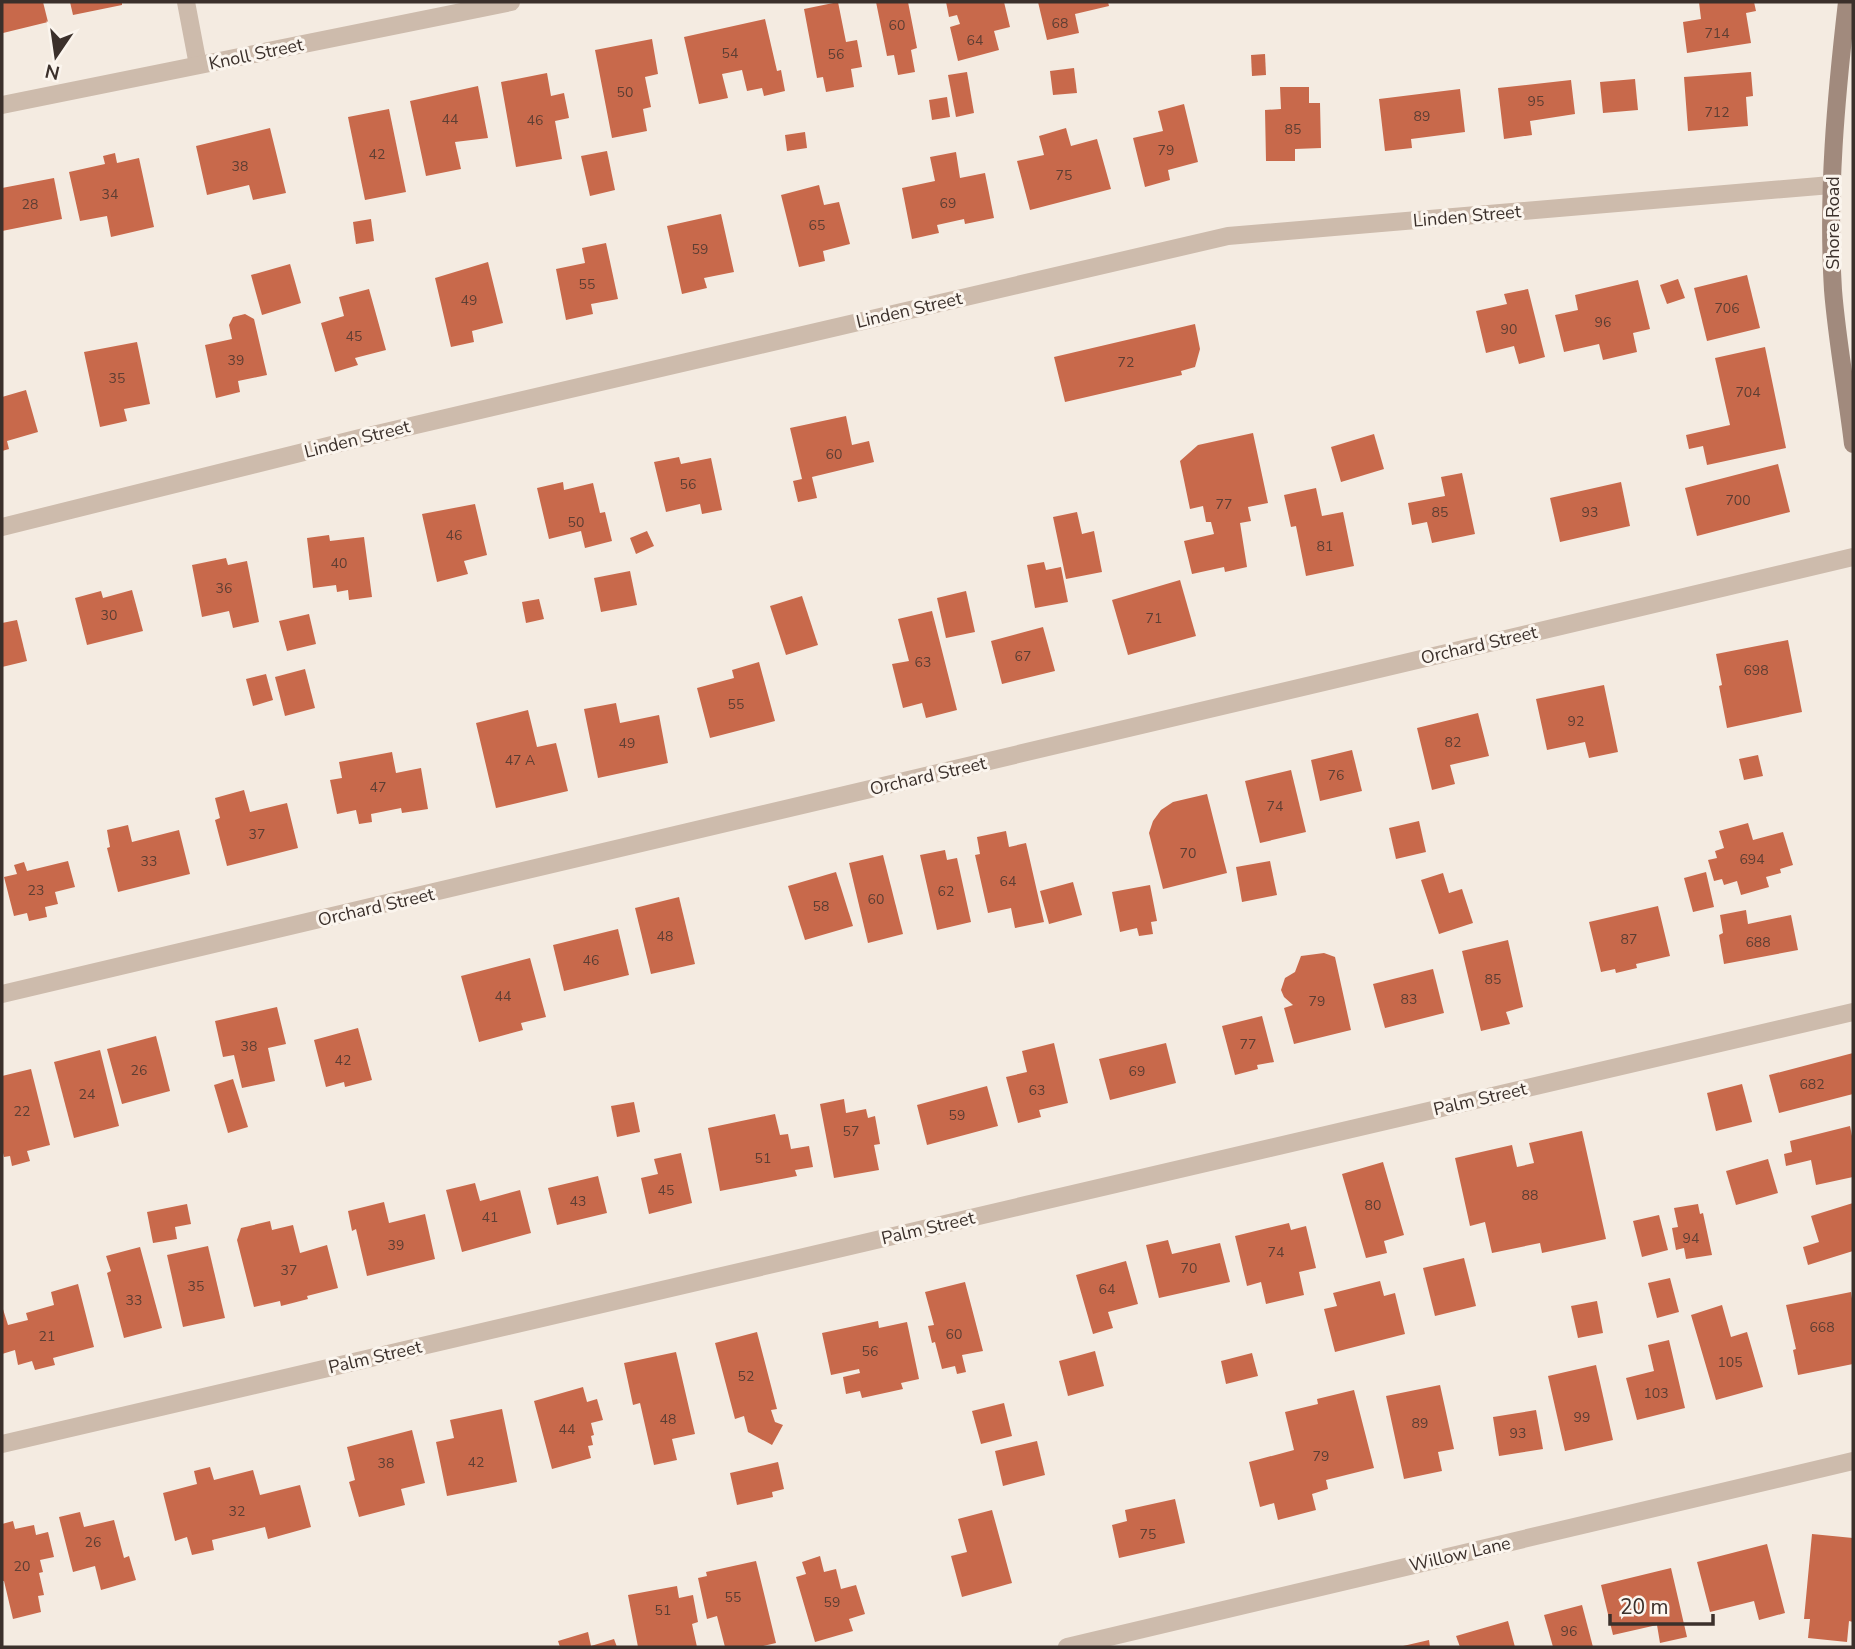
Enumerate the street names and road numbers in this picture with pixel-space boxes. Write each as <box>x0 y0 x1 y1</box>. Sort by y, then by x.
street label: Knoll Street <box>207 32 306 76</box>
street label: Shore Road <box>1821 176 1845 270</box>
street label: Linden Street <box>1412 199 1523 233</box>
street label: Linden Street <box>854 286 965 334</box>
street label: Linden Street <box>302 414 413 464</box>
street label: Orchard Street <box>1418 620 1540 670</box>
street label: Orchard Street <box>867 751 989 801</box>
street label: Orchard Street <box>315 882 437 932</box>
street label: Palm Street <box>1431 1076 1530 1121</box>
street label: Palm Street <box>879 1205 978 1250</box>
street label: Palm Street <box>326 1334 425 1379</box>
street label: Willow Lane <box>1407 1531 1513 1577</box>

